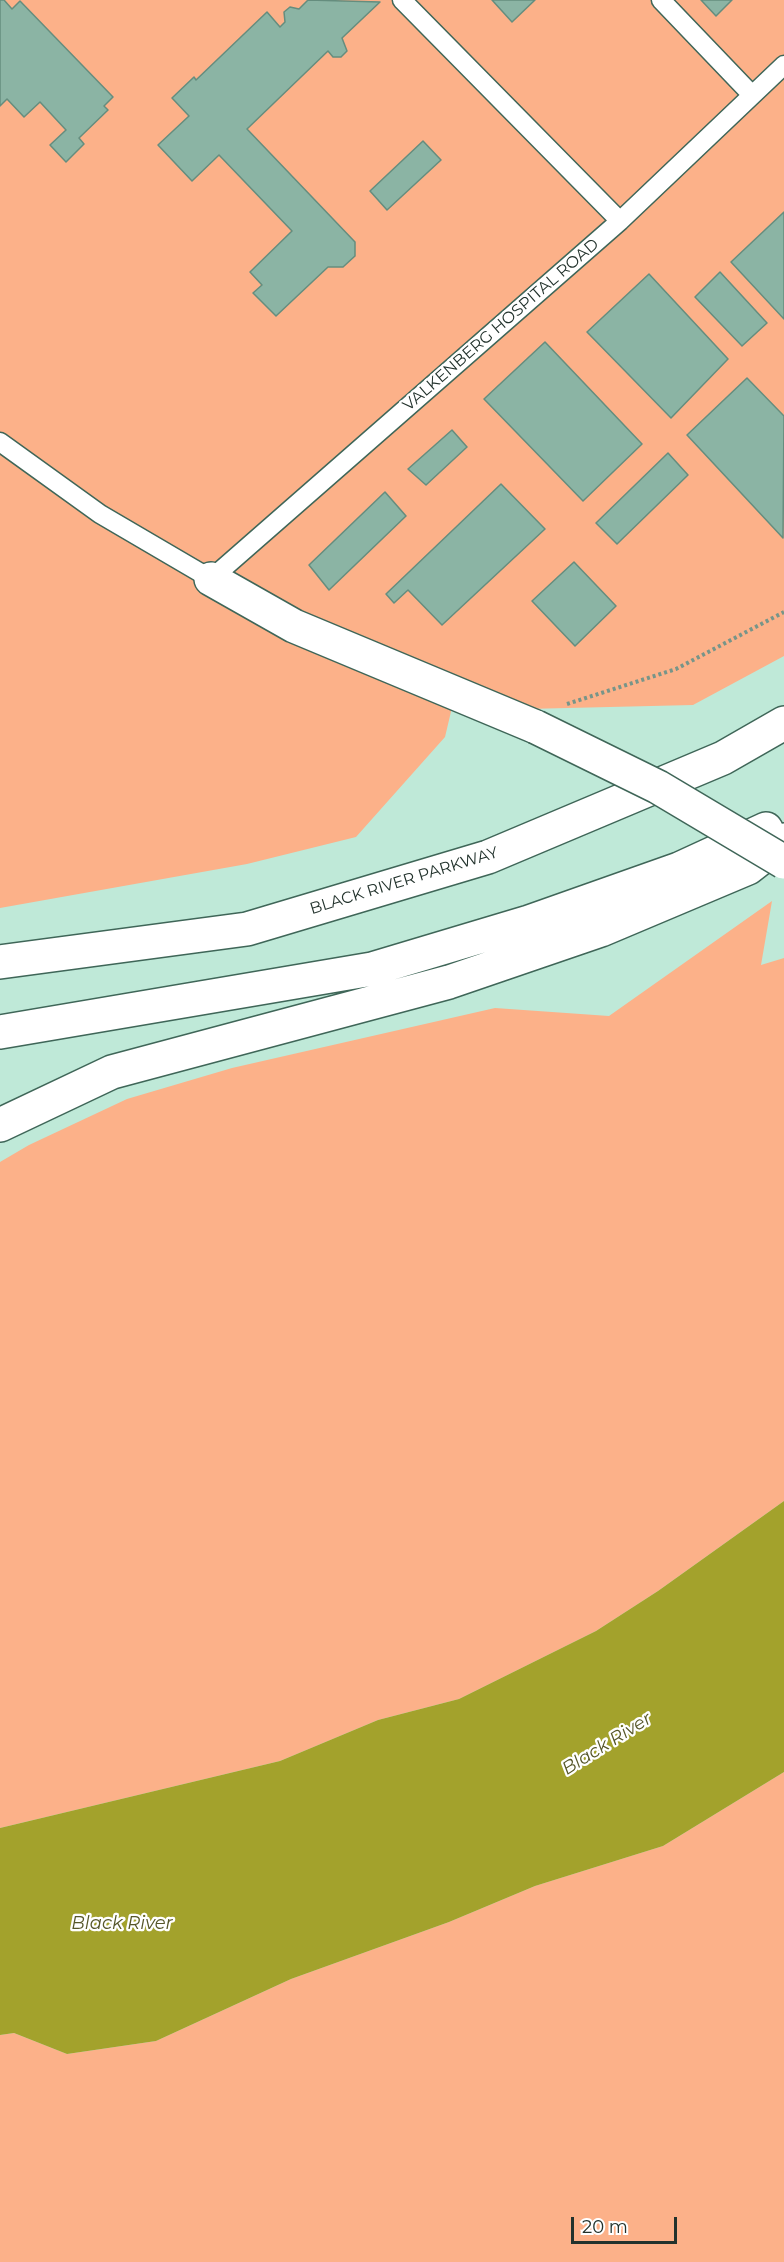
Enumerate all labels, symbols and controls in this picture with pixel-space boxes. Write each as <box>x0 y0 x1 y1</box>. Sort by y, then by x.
street label: VALKENBERG HOSPITAL ROAD <box>399 235 603 415</box>
street label: BLACK RIVER PARKWAY <box>308 843 500 919</box>
water label: Black River <box>558 1708 656 1780</box>
water label: Black River <box>71 1913 173 1935</box>
scale bar <box>574 2205 680 2243</box>
text: 20 m <box>582 2216 628 2238</box>

